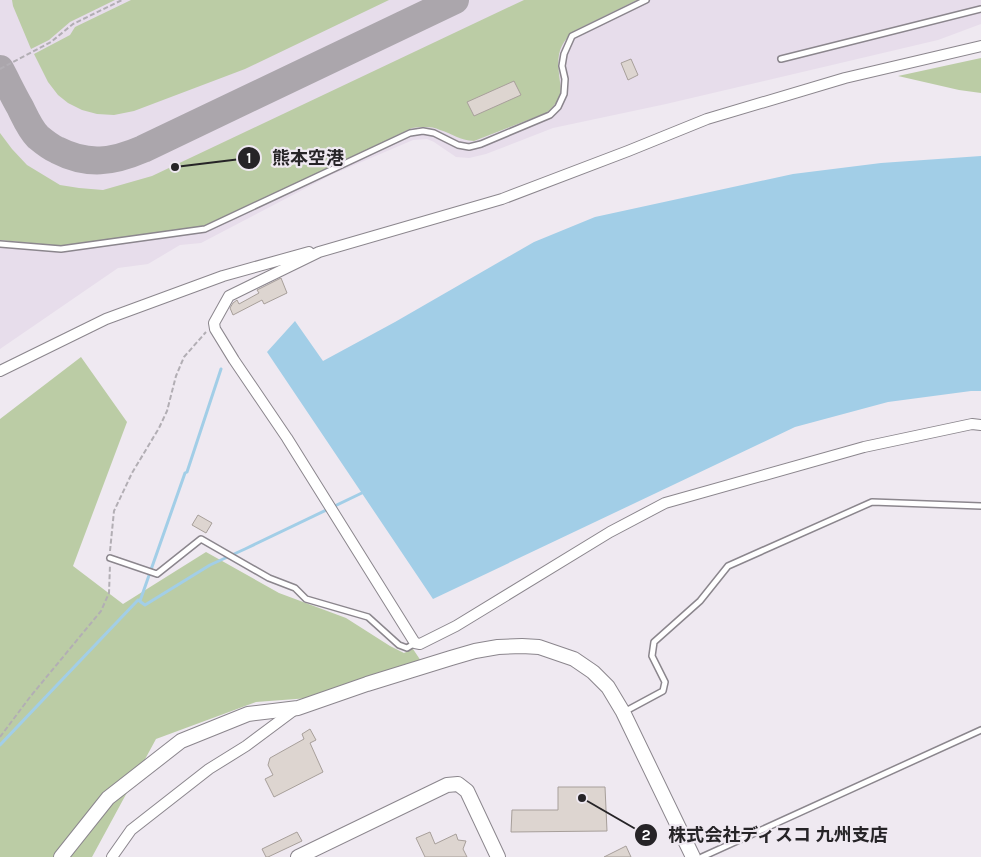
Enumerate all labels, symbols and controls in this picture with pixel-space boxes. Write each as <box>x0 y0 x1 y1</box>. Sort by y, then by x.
callout: 熊本空港 <box>237 141 354 174</box>
text: 熊本空港 <box>272 147 344 169</box>
text: 1 <box>246 149 252 167</box>
callout: 株式会社ディスコ 九州支店 <box>633 819 899 852</box>
text: 株式会社ディスコ 九州支店 <box>668 824 888 846</box>
text: 2 <box>641 826 651 844</box>

